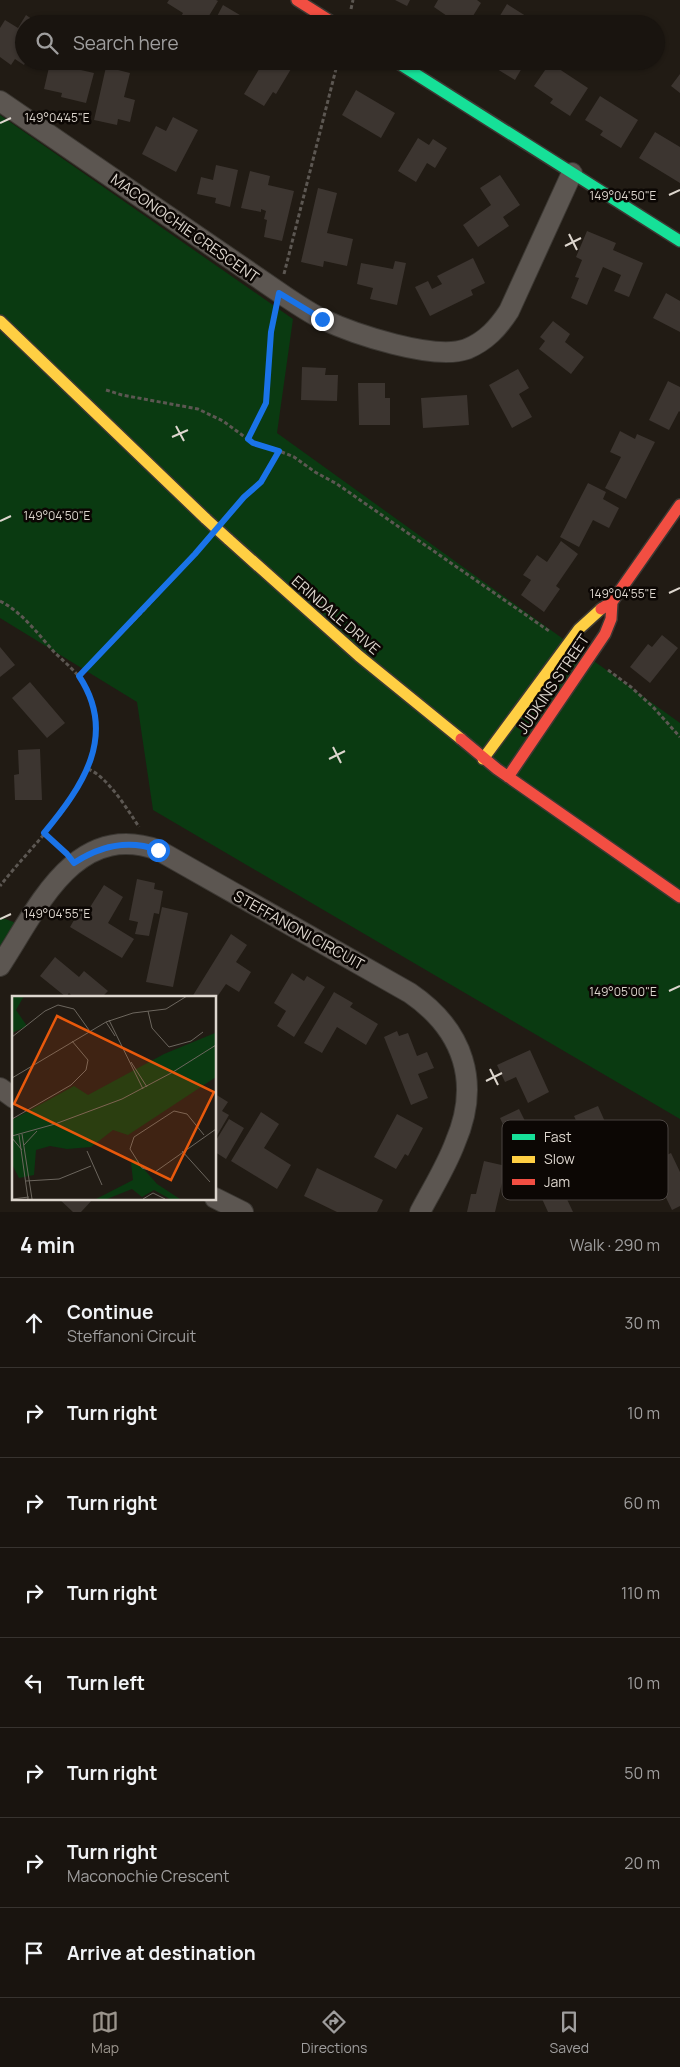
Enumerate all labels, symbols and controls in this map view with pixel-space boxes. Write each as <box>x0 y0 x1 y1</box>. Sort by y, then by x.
search box <box>15 15 665 70</box>
icon: search <box>33 29 61 57</box>
text: Search here <box>73 30 179 56</box>
text: 149°04'45"E <box>24 109 90 126</box>
street label: MACONOCHIE CRESCENT <box>107 169 263 287</box>
text: 149°04'50"E <box>590 187 657 204</box>
route end <box>311 308 334 331</box>
text: 149°04'50"E <box>24 507 91 524</box>
street label: ERINDALE DRIVE <box>287 571 385 659</box>
text: 149°04'55"E <box>590 585 656 602</box>
street label: JUDKINS STREET <box>512 630 594 738</box>
route start <box>147 839 170 862</box>
street label: STEFFANONI CIRCUIT <box>230 885 368 975</box>
text: 149°04'55"E <box>24 905 90 922</box>
text: 149°05'00"E <box>589 983 657 1000</box>
inset map <box>12 996 216 1200</box>
legend <box>502 1120 668 1200</box>
text: Fast <box>544 1127 572 1146</box>
text: Slow <box>544 1149 575 1168</box>
text: Jam <box>544 1172 570 1191</box>
text: 4 min <box>20 1231 75 1259</box>
text: Walk · 290 m <box>570 1234 660 1256</box>
text: Continue <box>67 1299 153 1325</box>
icon: ahead <box>20 1309 48 1337</box>
text: 30 m <box>625 1312 660 1334</box>
text: Steffanoni Circuit <box>67 1325 196 1347</box>
icon: right <box>20 1399 48 1427</box>
text: Turn right <box>67 1400 157 1426</box>
text: 10 m <box>627 1402 660 1424</box>
icon: right <box>20 1489 48 1517</box>
text: Turn right <box>67 1490 157 1516</box>
text: 60 m <box>624 1492 660 1514</box>
icon: right <box>20 1579 48 1607</box>
text: Turn right <box>67 1580 157 1606</box>
text: 110 m <box>621 1582 660 1604</box>
icon: left <box>20 1669 48 1697</box>
text: Turn left <box>67 1670 145 1696</box>
text: 10 m <box>627 1672 660 1694</box>
icon: right <box>20 1759 48 1787</box>
text: Turn right <box>67 1760 157 1786</box>
text: 50 m <box>624 1762 660 1784</box>
text: Turn right <box>67 1839 157 1865</box>
icon: right <box>20 1849 48 1877</box>
text: 20 m <box>624 1852 660 1874</box>
text: Maconochie Crescent <box>67 1865 229 1887</box>
icon: arrive <box>20 1939 48 1967</box>
text: Arrive at destination <box>67 1940 256 1966</box>
tab: Map <box>91 2008 119 2057</box>
tab: Directions <box>301 2008 367 2057</box>
tab: Saved <box>550 2008 589 2057</box>

